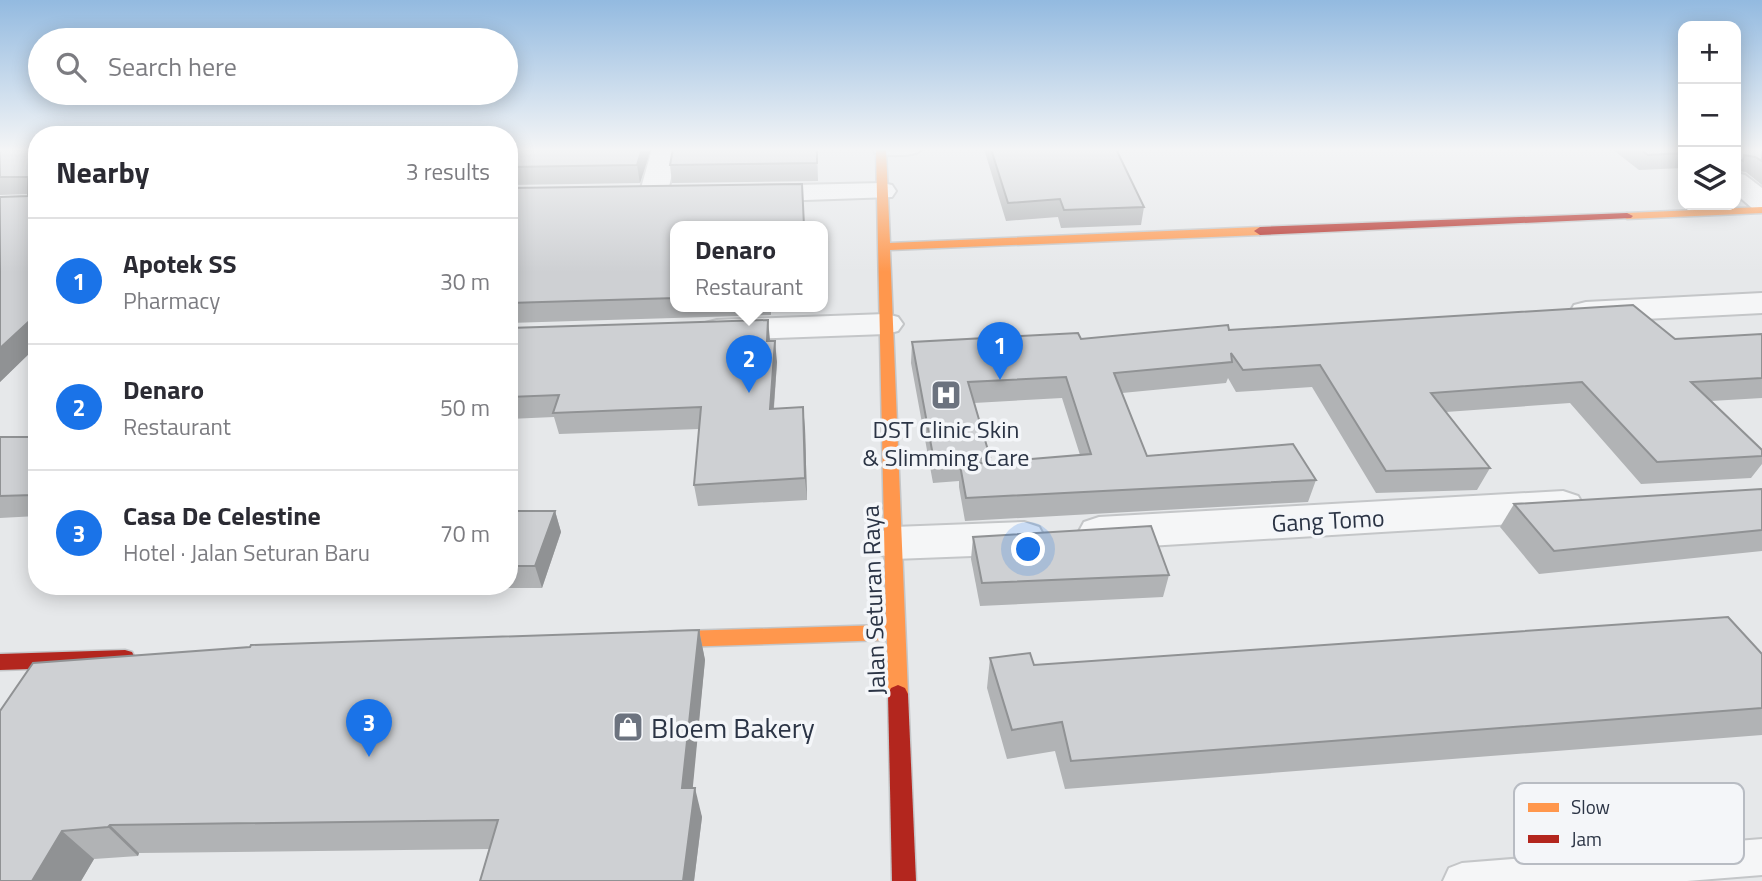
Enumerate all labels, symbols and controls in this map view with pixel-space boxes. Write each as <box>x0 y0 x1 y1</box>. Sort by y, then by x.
map controls <box>1678 21 1741 210</box>
button: + <box>1678 21 1741 84</box>
search box <box>28 28 518 105</box>
text: Search here <box>108 47 237 86</box>
icon: search <box>52 48 90 86</box>
button: − <box>1678 84 1741 147</box>
button: layers <box>1678 147 1741 210</box>
text: Nearby <box>56 149 149 195</box>
text: 3 results <box>406 154 490 189</box>
popup <box>670 221 828 312</box>
text: Denaro <box>695 230 776 269</box>
text: Apotek SS <box>123 244 237 283</box>
text: 1 <box>73 264 85 299</box>
text: 30 m <box>440 264 490 299</box>
text: Restaurant <box>695 269 803 304</box>
text: Pharmacy <box>123 283 220 318</box>
pin: 1 <box>977 322 1023 380</box>
pin: 2 <box>726 335 772 393</box>
text: Denaro <box>123 370 204 409</box>
hospital icon: DST Clinic Skin & Slimming Care <box>929 378 963 412</box>
text: 2 <box>73 390 85 425</box>
text: 50 m <box>440 390 490 425</box>
text: Restaurant <box>123 409 231 444</box>
place label: DST Clinic Skin & Slimming Care <box>863 411 1029 475</box>
text: Casa De Celestine <box>123 496 321 535</box>
street label: Gang Tomo <box>1271 499 1385 541</box>
street label: Jalan Seturan Raya <box>852 505 894 695</box>
text: 3 <box>73 516 85 551</box>
text: 70 m <box>440 516 490 551</box>
your location <box>1011 532 1045 566</box>
text: Hotel · Jalan Seturan Baru <box>123 535 370 570</box>
pin: 3 <box>346 699 392 757</box>
place label: Bloem Bakery <box>651 706 815 749</box>
shop icon: Bloem Bakery <box>611 710 645 744</box>
legend <box>1514 783 1744 864</box>
text: Slow <box>1571 792 1610 821</box>
text: Jam <box>1571 824 1602 853</box>

